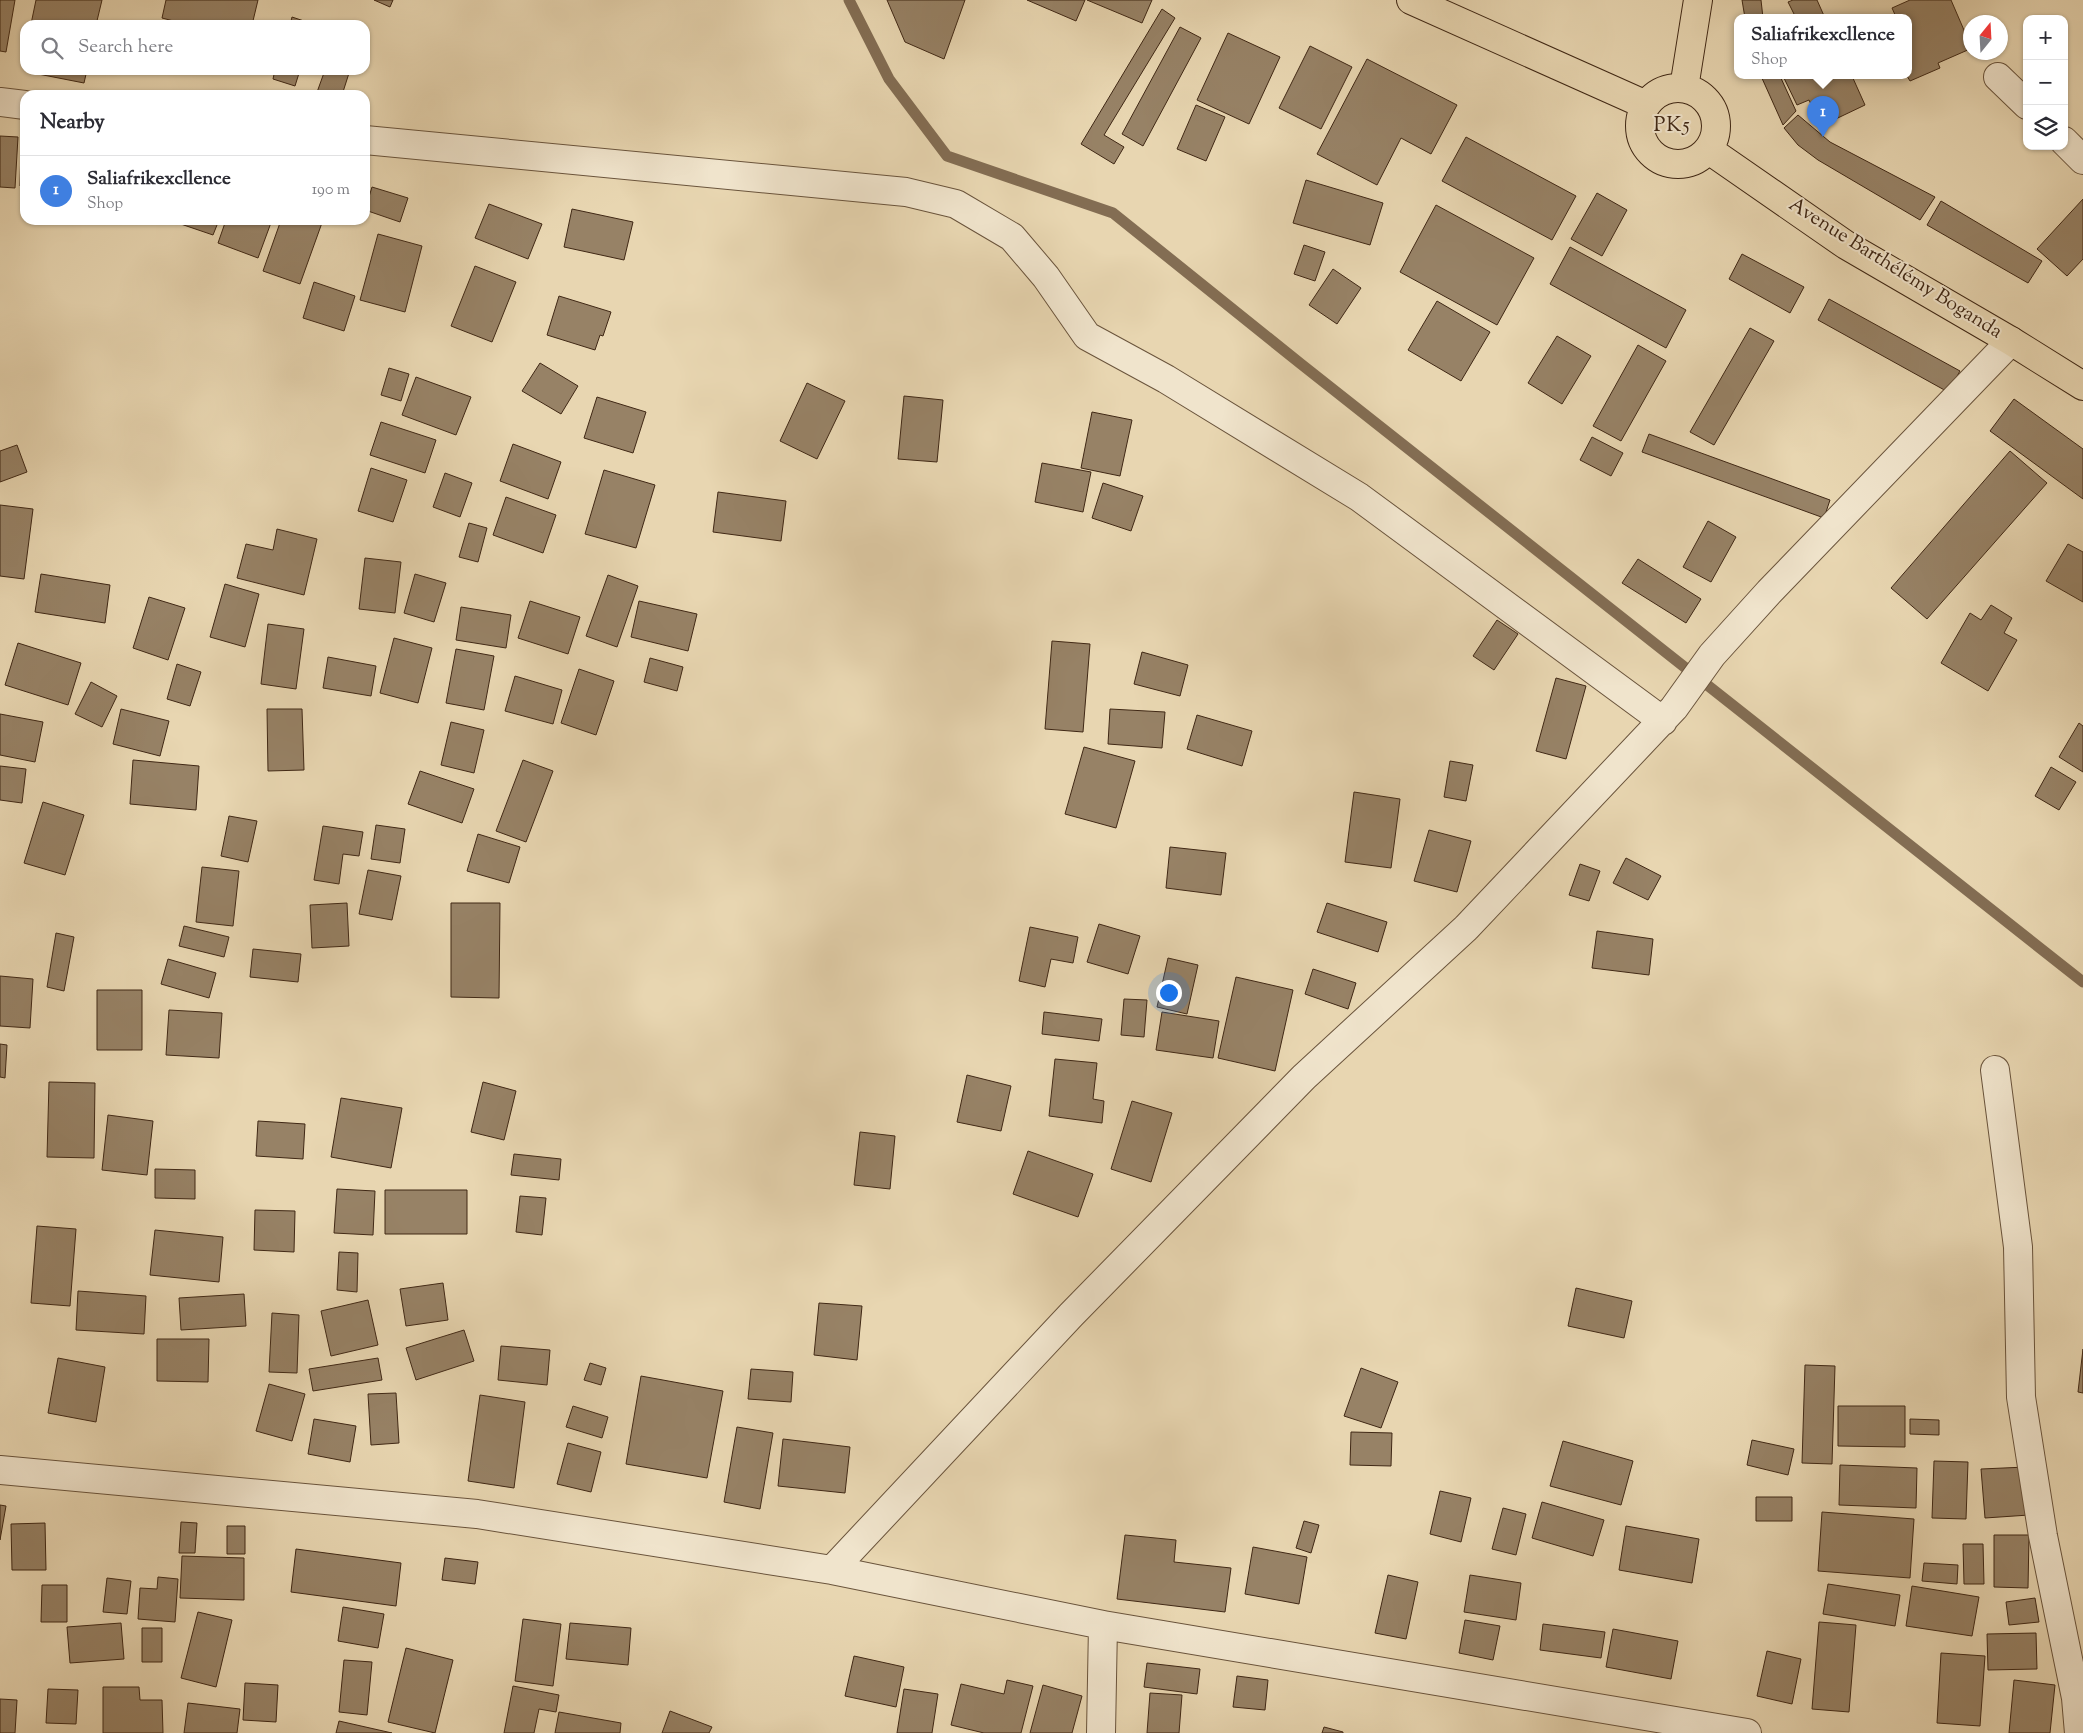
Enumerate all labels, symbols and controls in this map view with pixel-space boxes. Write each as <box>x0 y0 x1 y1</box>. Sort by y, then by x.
popup <box>1734 14 1912 79</box>
north arrow <box>1963 15 2008 60</box>
map controls <box>2023 15 2068 150</box>
button: + <box>2023 15 2068 60</box>
search box <box>20 20 370 75</box>
text: Saliafrikexcllence <box>1751 22 1895 49</box>
icon: search <box>38 34 66 62</box>
text: Search here <box>78 34 173 61</box>
text: Shop <box>1751 49 1787 72</box>
button: − <box>2023 60 2068 105</box>
pin: 1 <box>1807 96 1839 137</box>
button: layers <box>2023 105 2068 150</box>
text: Nearby <box>40 108 105 138</box>
district label: PK5 <box>1653 111 1691 141</box>
text: Saliafrikexcllence <box>87 166 231 193</box>
text: 1 <box>53 179 59 202</box>
text: 190 m <box>312 179 350 202</box>
street label: Avenue Barthélémy Boganda <box>1782 191 2008 347</box>
text: Shop <box>87 193 123 216</box>
your location <box>1156 980 1182 1006</box>

